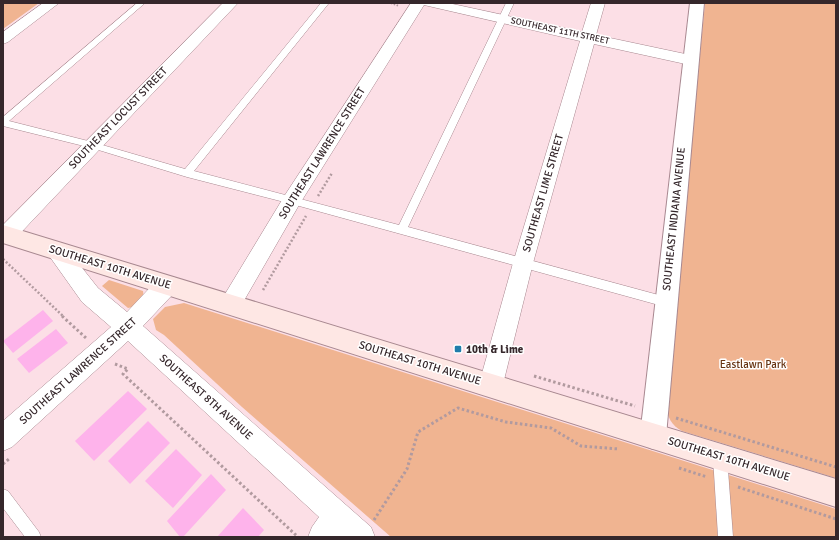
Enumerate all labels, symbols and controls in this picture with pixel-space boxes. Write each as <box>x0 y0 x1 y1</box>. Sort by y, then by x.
street label: SOUTHEAST 11TH STREET <box>510 15 611 47</box>
street label: SOUTHEAST LOCUST STREET <box>66 64 170 171</box>
street label: SOUTHEAST LAWRENCE STREET <box>276 84 368 221</box>
street label: SOUTHEAST LIME STREET <box>520 132 566 254</box>
street label: SOUTHEAST INDIANA AVENUE <box>660 147 688 291</box>
street label: SOUTHEAST 10TH AVENUE <box>47 242 173 292</box>
street label: SOUTHEAST LAWRENCE STREET <box>17 315 140 427</box>
street label: SOUTHEAST 10TH AVENUE <box>357 338 483 388</box>
place label: 10th & Lime <box>466 343 524 356</box>
marker: 10th & Lime <box>453 344 463 354</box>
street label: SOUTHEAST 8TH AVENUE <box>157 352 255 442</box>
park label: Eastlawn Park <box>720 358 787 371</box>
street label: SOUTHEAST 10TH AVENUE <box>666 434 792 484</box>

